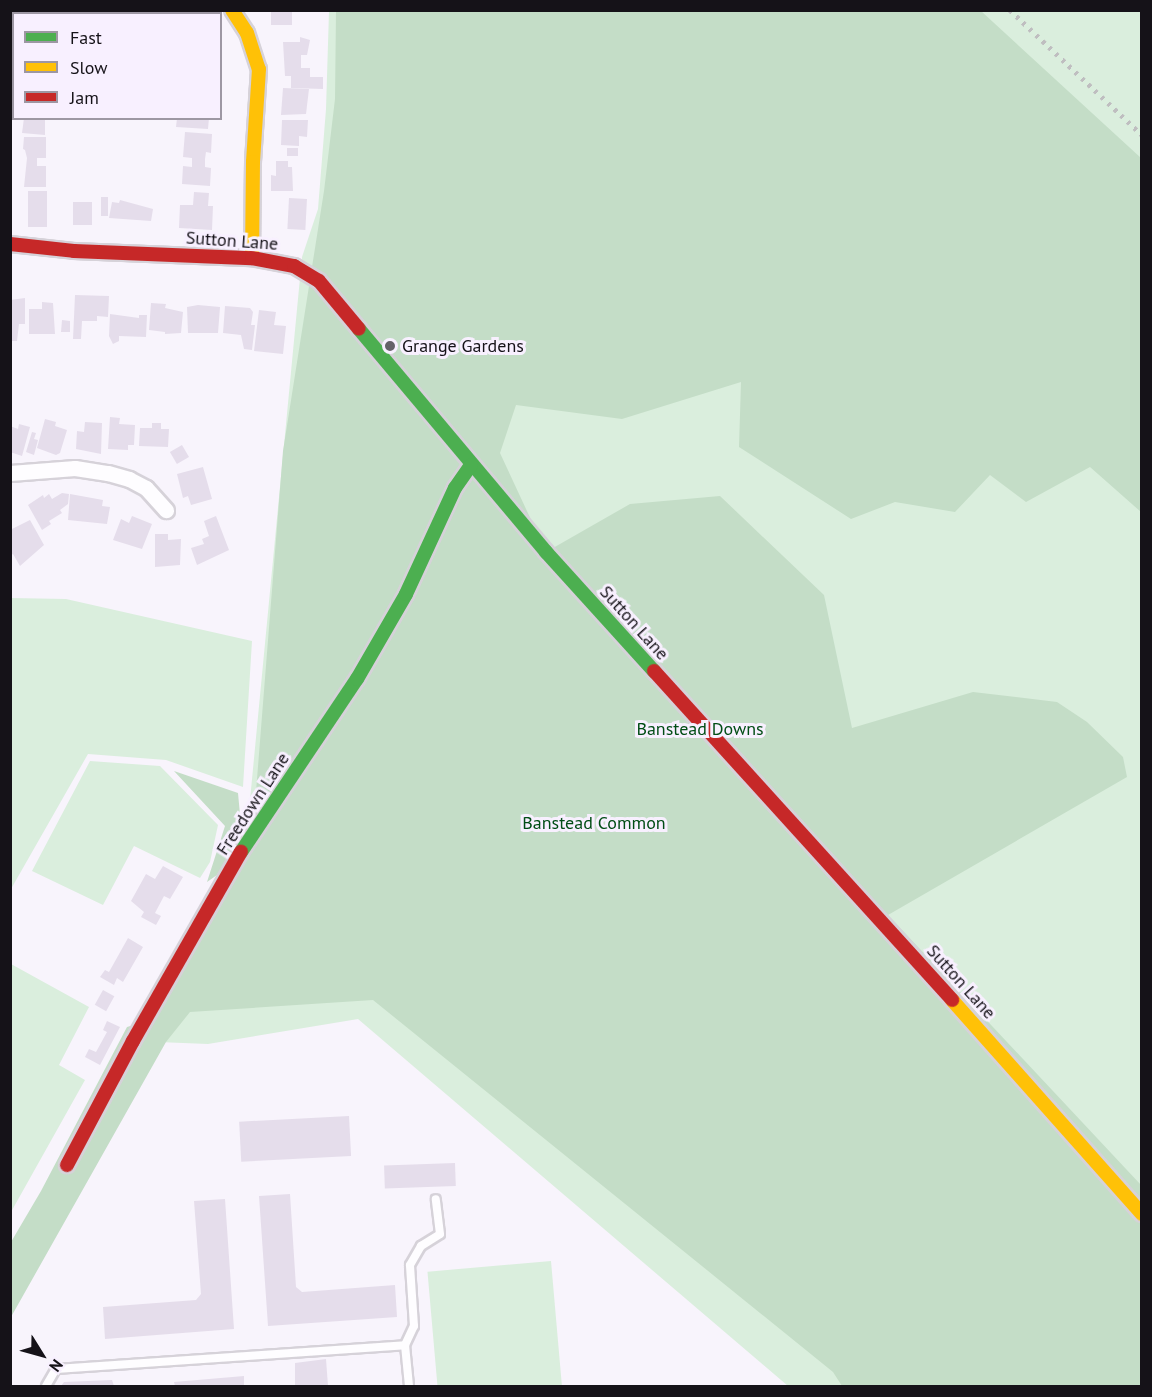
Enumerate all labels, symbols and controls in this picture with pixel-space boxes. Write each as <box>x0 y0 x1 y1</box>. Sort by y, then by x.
legend <box>12 12 222 120</box>
text: Fast <box>70 26 102 49</box>
text: Slow <box>70 56 108 79</box>
text: Jam <box>70 86 99 109</box>
street label: Sutton Lane <box>185 227 279 255</box>
place label: Grange Gardens <box>402 335 524 357</box>
marker: Grange Gardens <box>383 339 397 353</box>
street label: Sutton Lane <box>595 581 673 665</box>
park label: Banstead Downs <box>636 718 764 740</box>
street label: Freedown Lane <box>212 749 294 859</box>
park label: Banstead Common <box>522 812 666 834</box>
street label: Sutton Lane <box>922 940 1000 1024</box>
north arrow <box>12 1325 72 1385</box>
text: N <box>45 1356 68 1376</box>

